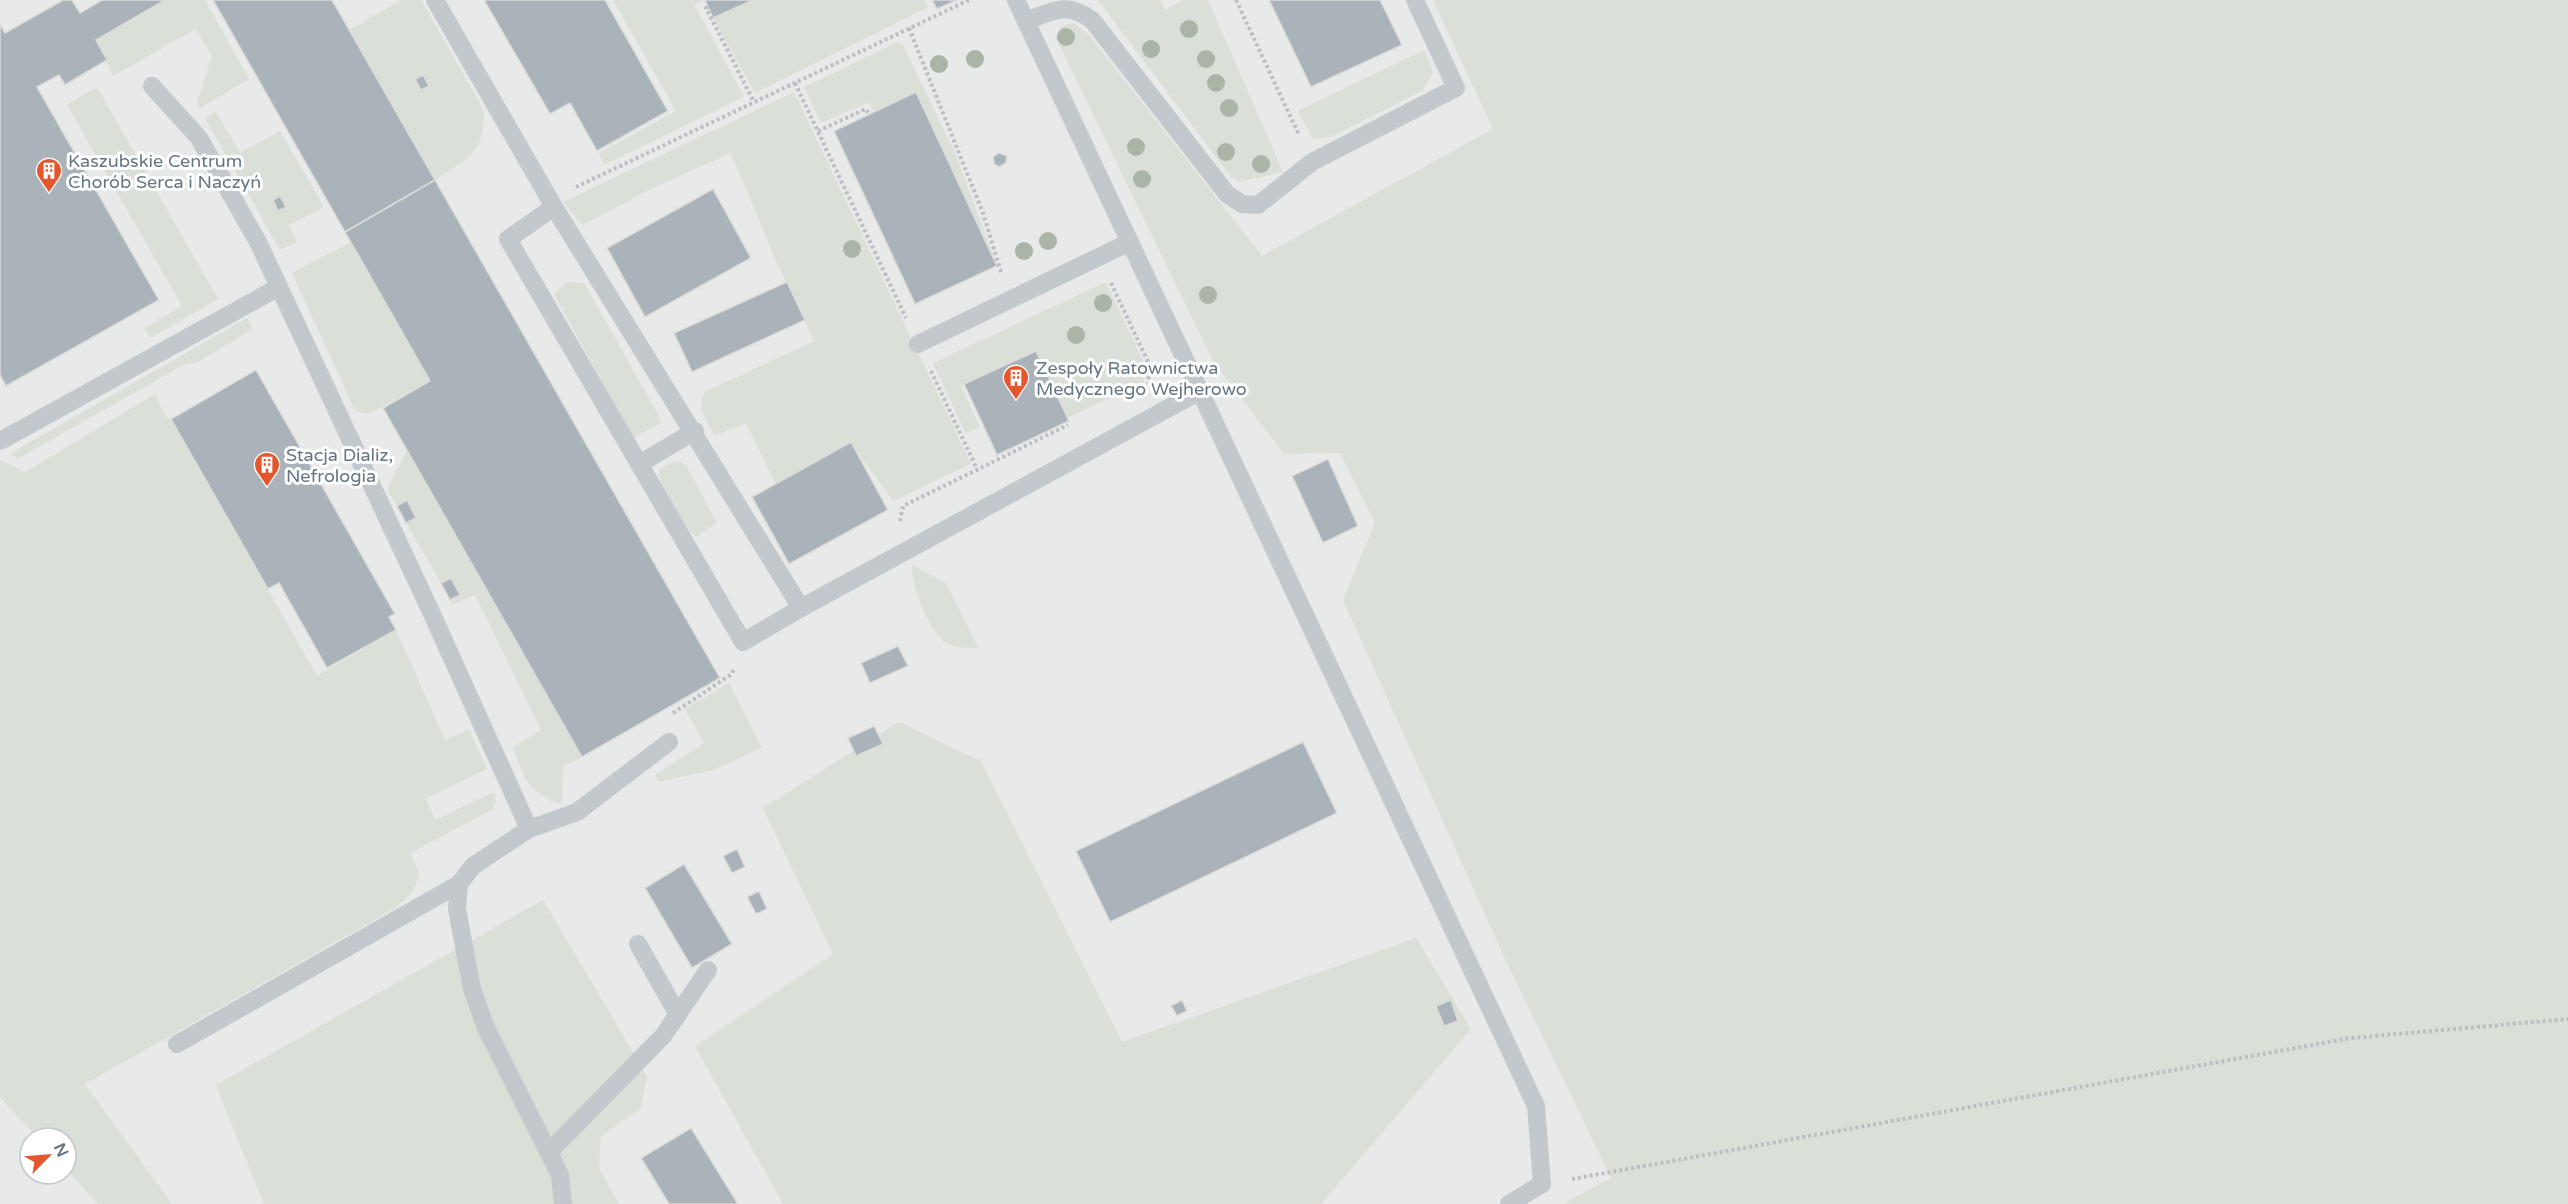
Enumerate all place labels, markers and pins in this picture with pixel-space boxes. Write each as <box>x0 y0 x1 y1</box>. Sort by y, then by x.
place label: Kaszubskie Centrum Chorób Serca i Naczyń <box>68 150 261 193</box>
building icon: Kaszubskie Centrum Chorób Serca i Naczyń <box>34 156 64 194</box>
place label: Zespoły Ratownictwa Medycznego Wejherowo <box>1036 357 1247 400</box>
building icon: Zespoły Ratownictwa Medycznego Wejherowo <box>1001 363 1031 401</box>
place label: Stacja Dializ, Nefrologia <box>286 444 393 487</box>
building icon: Stacja Dializ, Nefrologia <box>252 450 282 488</box>

